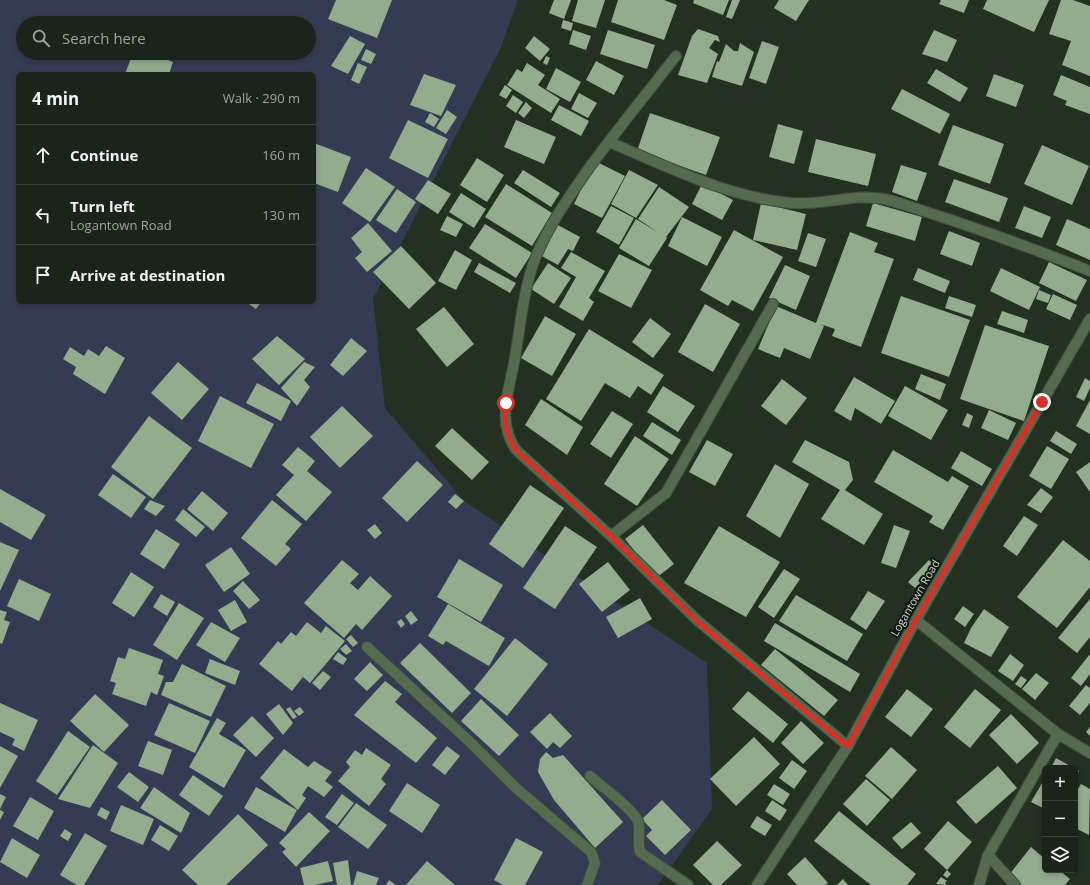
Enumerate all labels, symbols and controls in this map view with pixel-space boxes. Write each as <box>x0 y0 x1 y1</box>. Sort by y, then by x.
search box <box>16 16 316 60</box>
icon: search <box>30 27 52 49</box>
text: Search here <box>62 28 146 48</box>
text: 4 min <box>32 87 79 110</box>
text: Walk · 290 m <box>223 89 300 107</box>
icon: ahead <box>32 144 54 166</box>
text: Continue <box>70 145 138 165</box>
text: 160 m <box>262 146 300 164</box>
text: Turn left <box>70 196 135 216</box>
icon: left <box>32 204 54 226</box>
text: 130 m <box>262 206 300 224</box>
text: Logantown Road <box>70 216 172 234</box>
icon: arrive <box>32 264 54 286</box>
text: Arrive at destination <box>70 265 225 285</box>
route end <box>1033 393 1051 411</box>
route start <box>497 394 515 412</box>
street label: Logantown Road <box>887 557 943 639</box>
map controls <box>1042 765 1078 873</box>
button: + <box>1042 765 1078 801</box>
button: − <box>1042 801 1078 837</box>
button: layers <box>1042 837 1078 873</box>

